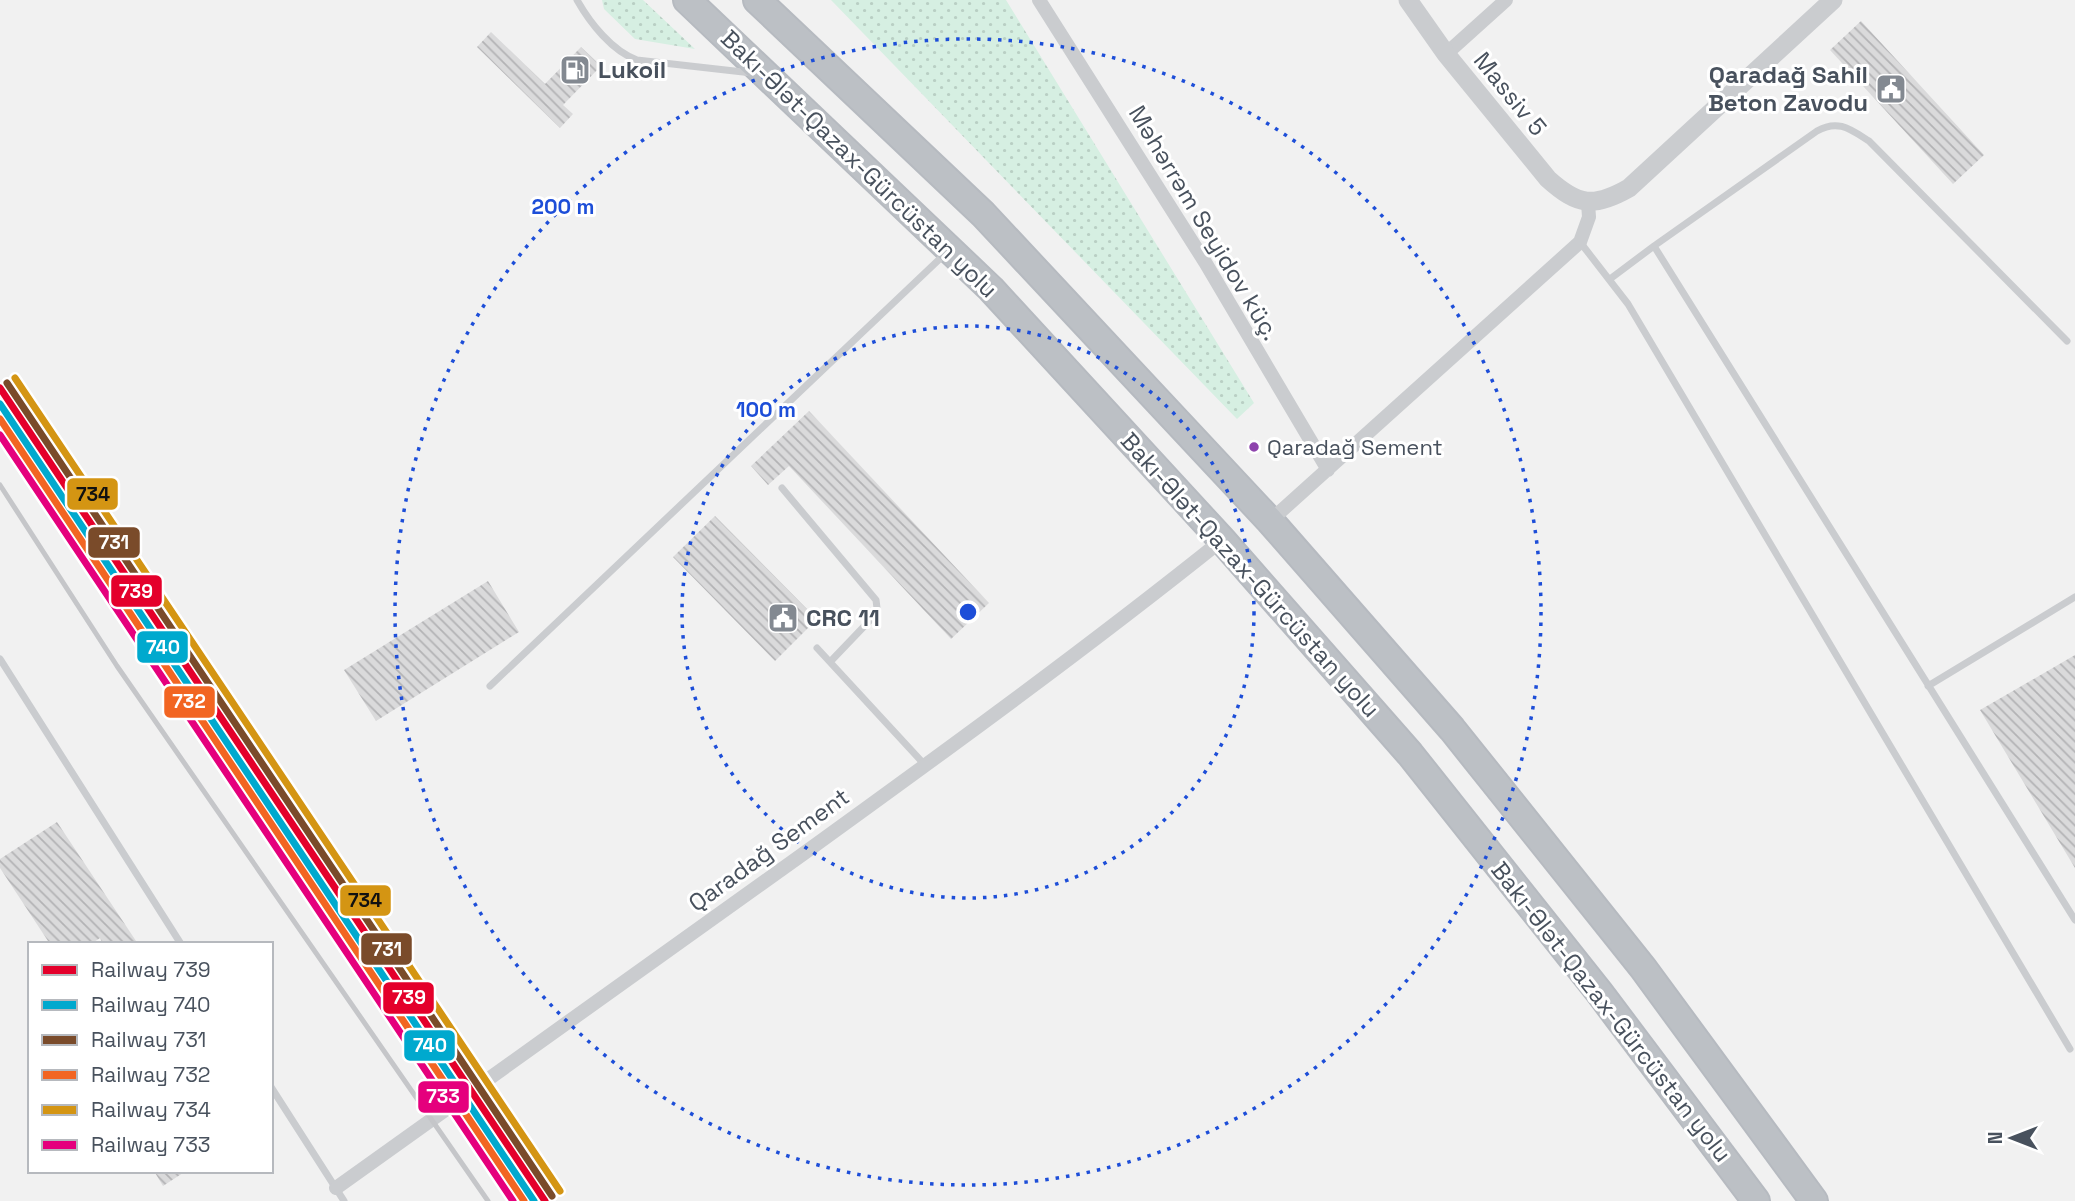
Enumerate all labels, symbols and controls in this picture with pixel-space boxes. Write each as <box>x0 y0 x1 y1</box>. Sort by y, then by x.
street label: Bakı-Ələt-Qazax-Gürcüstan yolu <box>715 23 1004 304</box>
street label: Massiv 5 <box>1467 45 1554 142</box>
fuel station icon: Lukoil <box>558 53 592 87</box>
place label: Lukoil <box>598 54 666 85</box>
place label: Qaradağ Sahil Beton Zavodu <box>1708 59 1868 118</box>
public building icon: Qaradağ Sahil Beton Zavodu <box>1874 72 1908 106</box>
street label: Məhərrəm Seyidov küç. <box>1122 100 1287 346</box>
text: 200 m <box>532 193 594 220</box>
text: 100 m <box>736 396 796 423</box>
street label: Bakı-Ələt-Qazax-Gürcüstan yolu <box>1114 426 1387 724</box>
place label: Qaradağ Sement <box>1267 433 1443 461</box>
marker: Qaradağ Sement <box>1247 440 1261 454</box>
line badge: 734 <box>66 477 119 511</box>
text: 734 <box>76 482 110 507</box>
line badge: 731 <box>87 526 141 559</box>
text: 731 <box>99 530 129 555</box>
line badge: 739 <box>110 574 163 608</box>
text: 739 <box>119 579 153 604</box>
centre of rings <box>956 600 980 624</box>
public building icon: CRC 11 <box>766 601 800 635</box>
place label: CRC 11 <box>806 602 880 633</box>
line badge: 740 <box>136 630 189 664</box>
text: 740 <box>146 635 180 660</box>
line badge: 732 <box>163 685 216 719</box>
text: 732 <box>172 689 206 714</box>
street label: Qaradağ Sement <box>682 781 855 918</box>
street label: Bakı-Ələt-Qazax-Gürcüstan yolu <box>1484 855 1738 1168</box>
line badge: 734 <box>339 884 392 917</box>
text: 734 <box>348 888 382 913</box>
line badge: 731 <box>360 932 413 966</box>
text: 731 <box>372 937 402 962</box>
legend <box>28 942 273 1173</box>
text: Railway 739 <box>91 956 211 983</box>
line badge: 739 <box>382 981 435 1015</box>
text: 739 <box>392 985 426 1010</box>
text: Railway 740 <box>91 991 211 1018</box>
text: Railway 731 <box>91 1026 206 1053</box>
line badge: 740 <box>403 1029 456 1062</box>
text: 740 <box>413 1033 447 1058</box>
text: Railway 732 <box>91 1061 211 1088</box>
line badge: 733 <box>417 1080 470 1114</box>
text: 733 <box>426 1084 460 1109</box>
text: Railway 734 <box>91 1096 211 1123</box>
north arrow <box>1977 1103 2047 1173</box>
text: Railway 733 <box>91 1131 211 1158</box>
text: N <box>1983 1132 2008 1144</box>

